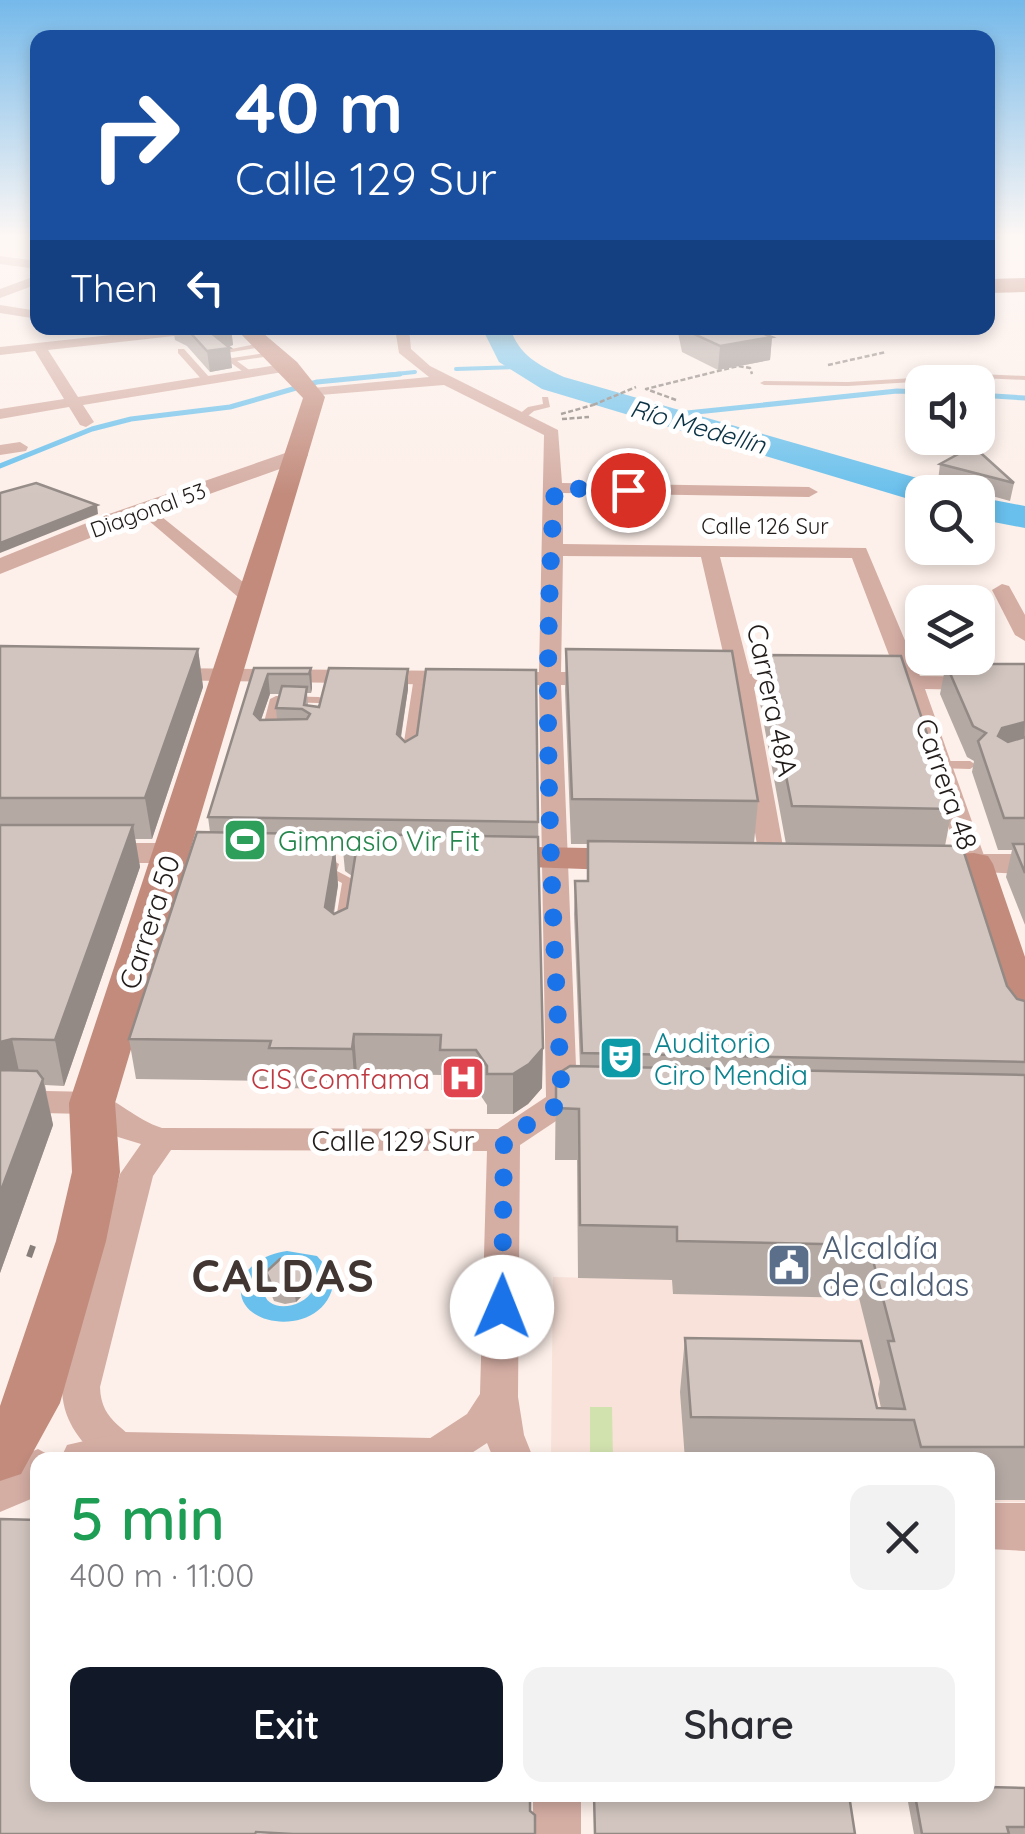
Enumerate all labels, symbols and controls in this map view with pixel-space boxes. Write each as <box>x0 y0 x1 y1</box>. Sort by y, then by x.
text: 40 m <box>235 63 403 151</box>
icon: right <box>70 70 200 200</box>
text: Calle 129 Sur <box>235 150 497 206</box>
icon: left <box>178 260 233 315</box>
text: Then <box>70 264 158 312</box>
map controls <box>905 365 995 675</box>
button: sound <box>905 365 995 455</box>
water label: Río Medellín <box>627 392 770 460</box>
pin <box>586 448 671 533</box>
icon: arrive <box>601 463 656 518</box>
button: search <box>905 475 995 565</box>
street label: Diagonal 53 <box>86 476 210 544</box>
street label: Calle 126 Sur <box>701 512 829 540</box>
button: layers <box>905 585 995 675</box>
street label: Carrera 48A <box>740 621 806 779</box>
street label: Carrera 48 <box>908 714 986 854</box>
sports icon: Gimnasio Vir Fit <box>222 817 268 863</box>
place label: Gimnasio Vir Fit <box>278 823 480 858</box>
street label: Carrera 50 <box>111 850 187 994</box>
place label: Auditorio Ciro Mendia <box>654 1025 808 1092</box>
theatre icon: Auditorio Ciro Mendia <box>598 1035 644 1081</box>
hospital icon: CIS Comfama <box>440 1055 486 1101</box>
place label: CIS Comfama <box>251 1061 430 1096</box>
street label: Calle 129 Sur <box>312 1123 475 1158</box>
place label: Alcaldía de Caldas <box>822 1227 969 1304</box>
public building icon: Alcaldía de Caldas <box>766 1242 812 1288</box>
district label: CALDAS <box>192 1247 376 1303</box>
position arrow <box>450 1255 554 1359</box>
text: 5 min <box>70 1480 225 1555</box>
button: close <box>850 1485 955 1590</box>
text: 400 m · 11:00 <box>70 1555 254 1595</box>
button: Exit <box>70 1667 503 1782</box>
button: Share <box>523 1667 955 1782</box>

